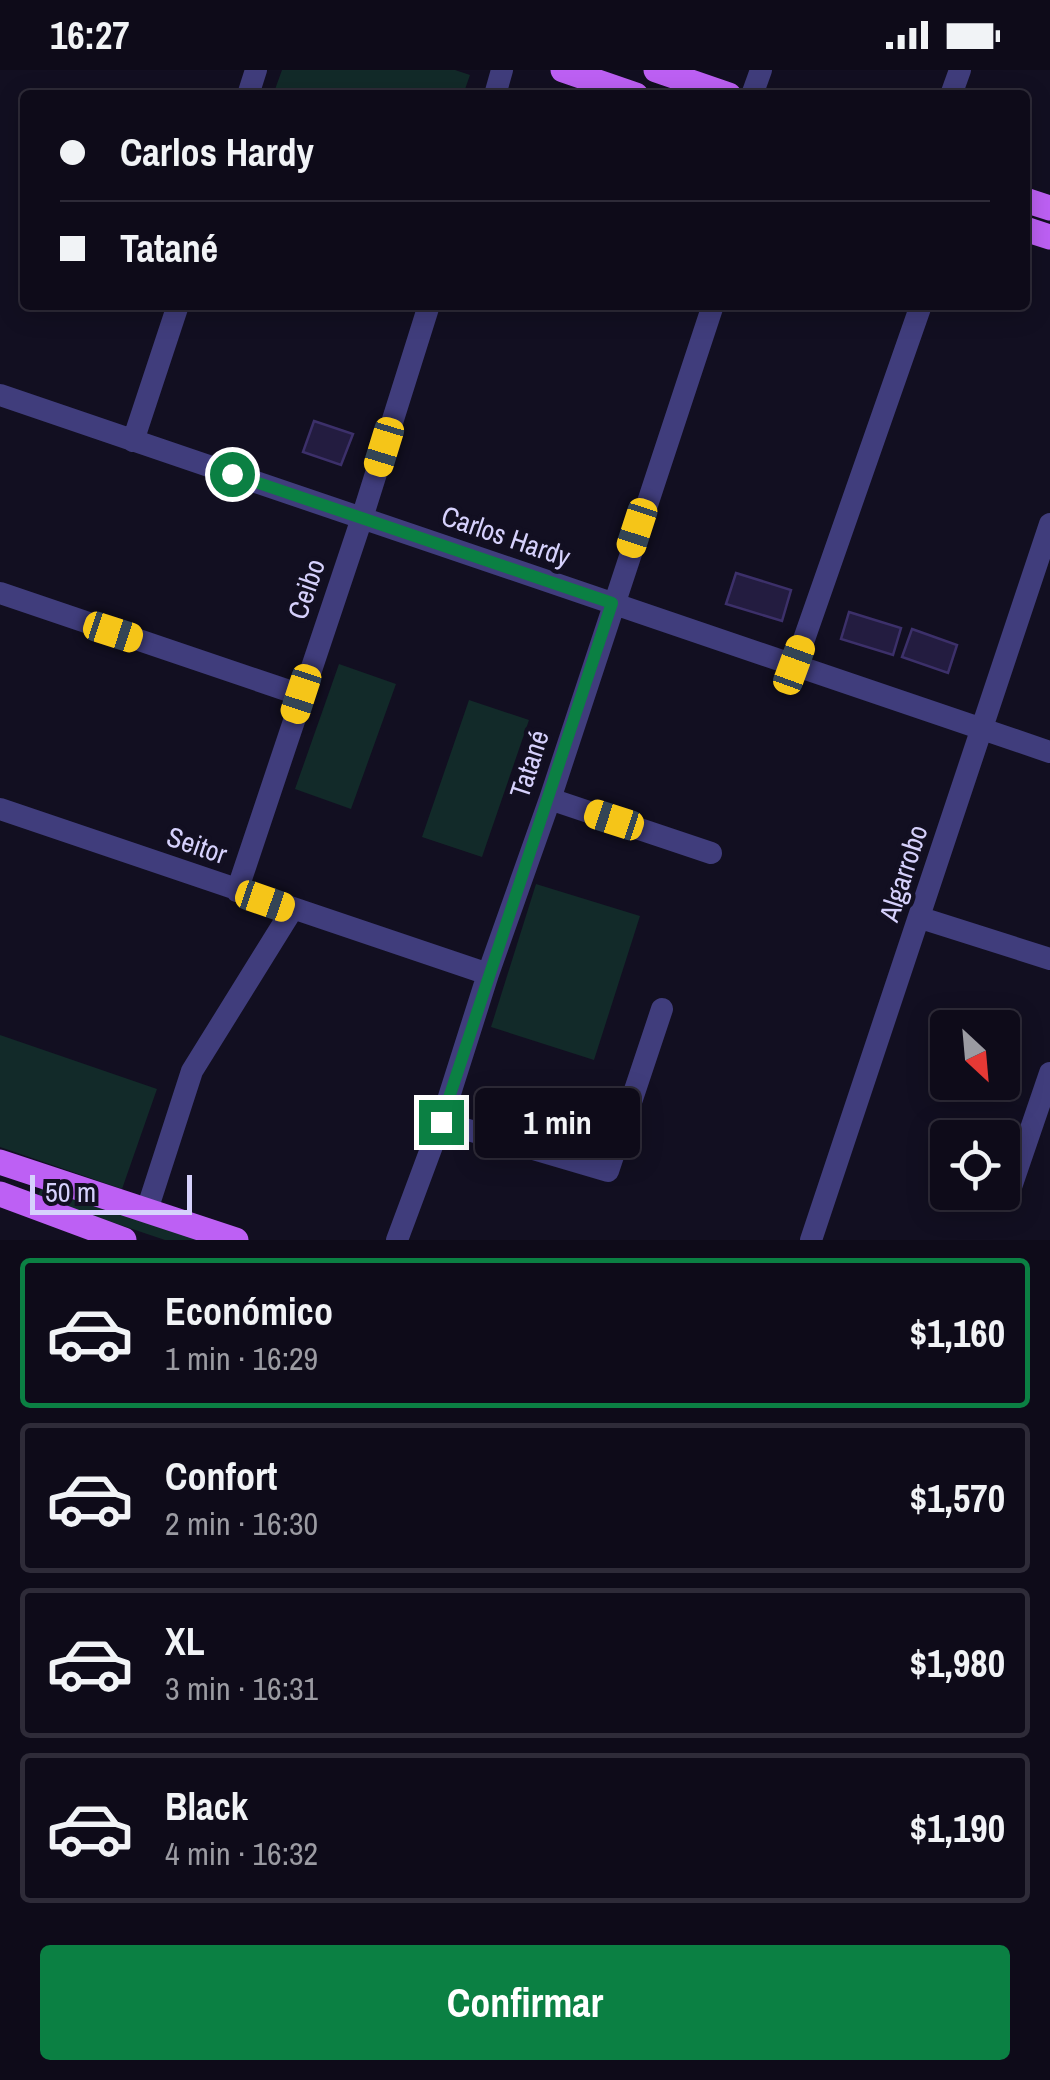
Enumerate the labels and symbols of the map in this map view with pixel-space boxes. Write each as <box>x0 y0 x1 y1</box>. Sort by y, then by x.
car <box>361 414 407 480</box>
route start <box>210 452 255 497</box>
car <box>613 495 661 561</box>
street label: Carlos Hardy <box>436 496 576 576</box>
street label: Ceibo <box>278 554 334 624</box>
car <box>80 608 146 656</box>
car <box>770 632 818 698</box>
car <box>277 661 325 727</box>
street label: Tatané <box>500 725 558 803</box>
car <box>581 796 647 844</box>
street label: Seitor <box>162 817 232 873</box>
street label: Algarrobo <box>869 820 936 927</box>
car <box>232 877 298 925</box>
north arrow <box>930 1010 1020 1100</box>
callout: 1 min <box>476 1087 641 1157</box>
route end <box>419 1100 464 1145</box>
scale bar <box>30 1170 192 1214</box>

